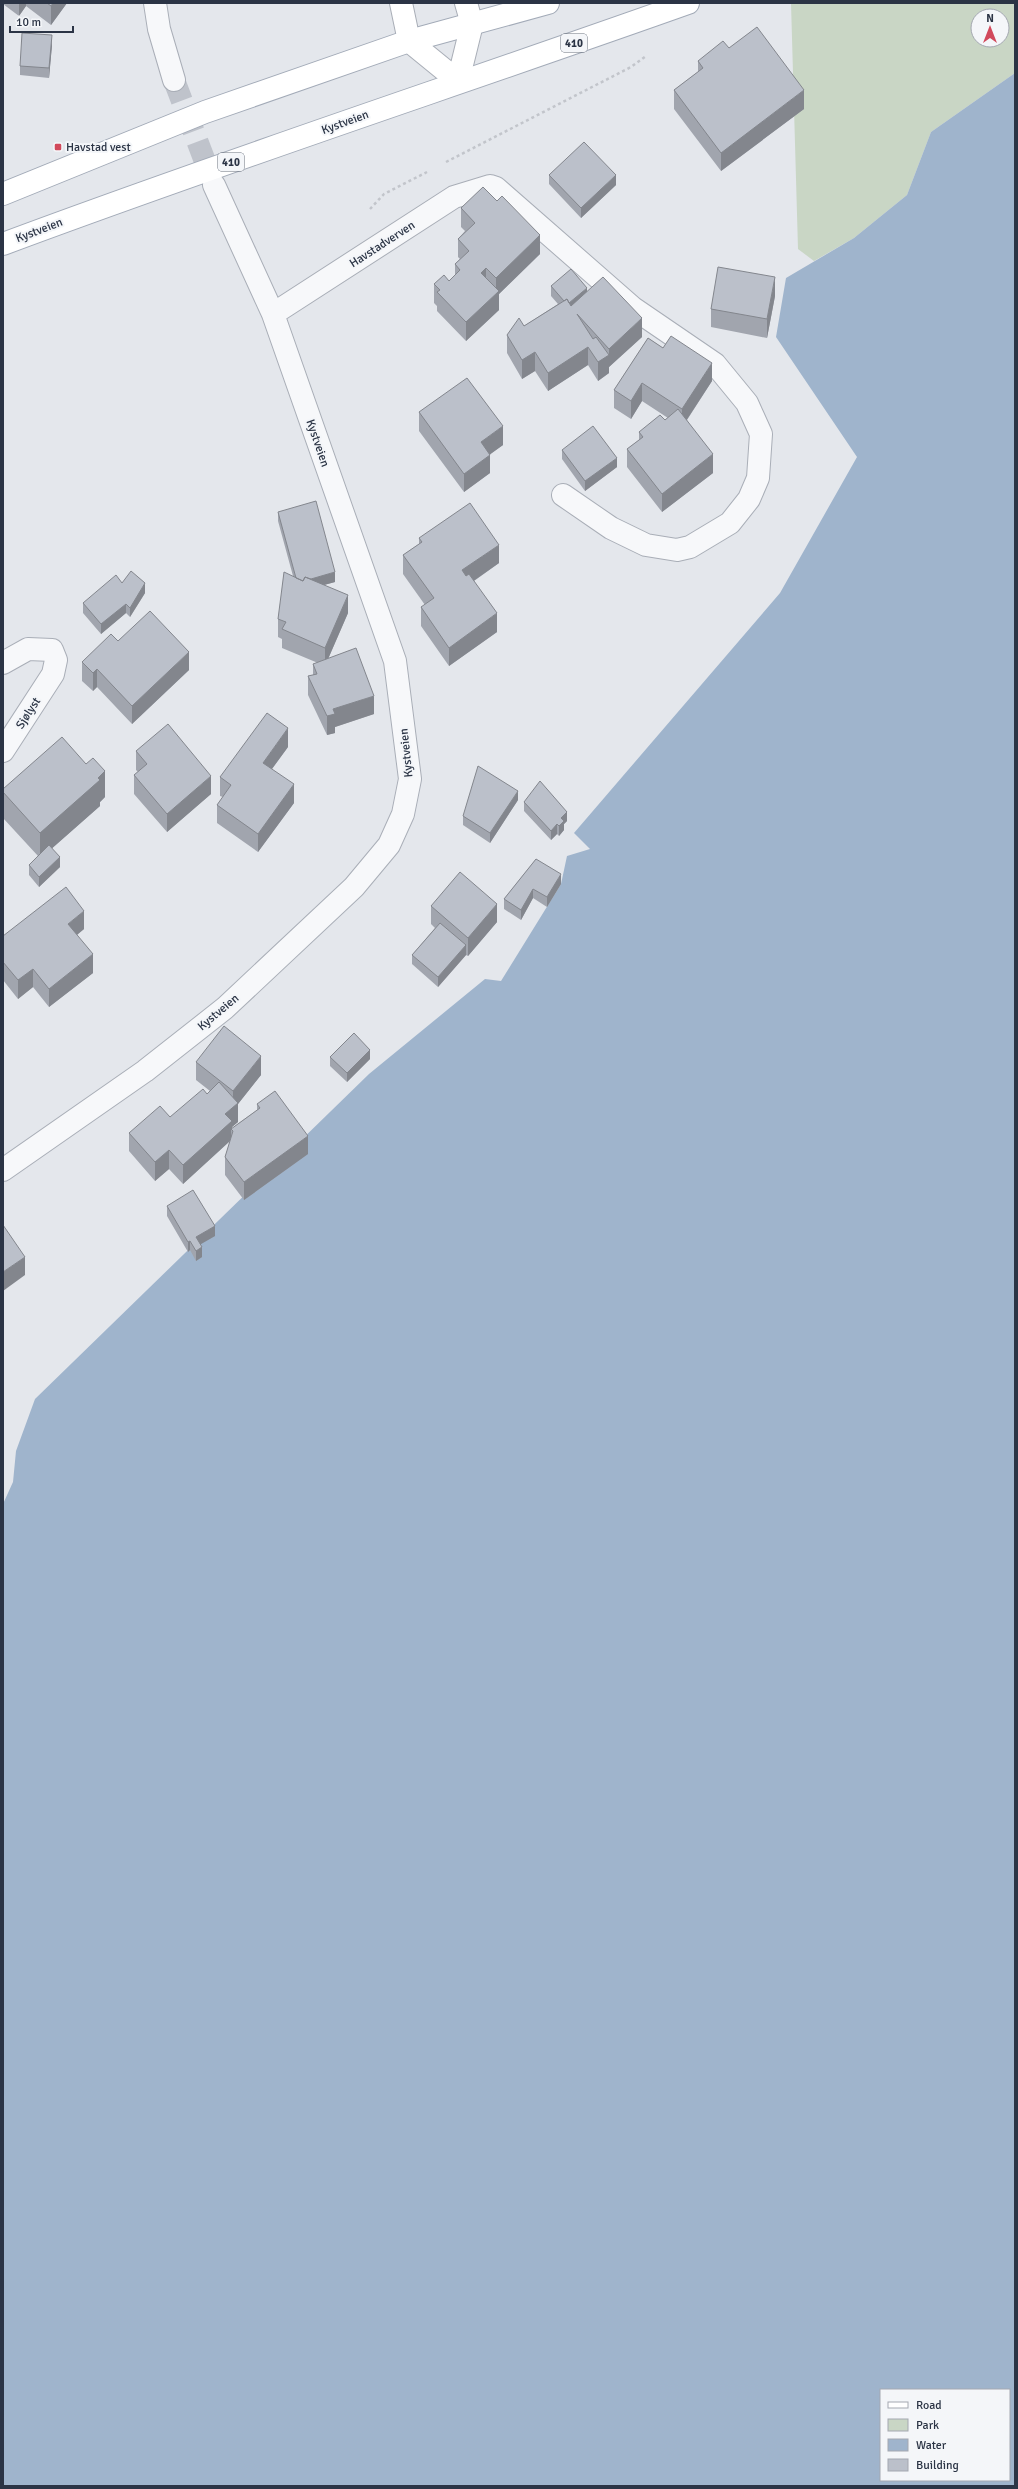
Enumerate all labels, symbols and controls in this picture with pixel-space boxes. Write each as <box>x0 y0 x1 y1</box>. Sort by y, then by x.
scale bar <box>10 8 73 34</box>
north arrow <box>970 8 1010 48</box>
text: N <box>986 12 994 25</box>
text: 10 m <box>16 15 41 30</box>
road number: 410 <box>561 34 587 52</box>
street label: Kystveien <box>319 107 371 138</box>
place label: Havstad vest <box>66 140 131 155</box>
marker: Havstad vest <box>53 142 63 152</box>
road number: 410 <box>218 153 244 171</box>
street label: Kystveien <box>14 215 65 246</box>
street label: Havstadverven <box>347 218 418 271</box>
street label: Kystveien <box>302 417 333 469</box>
street label: Sjølyst <box>13 695 44 732</box>
street label: Kystveien <box>396 728 417 778</box>
street label: Kystveien <box>195 991 242 1034</box>
legend <box>880 2389 1010 2481</box>
text: Road <box>916 2398 942 2413</box>
text: Park <box>916 2418 939 2433</box>
text: Water <box>916 2438 947 2453</box>
text: Building <box>916 2458 959 2473</box>

